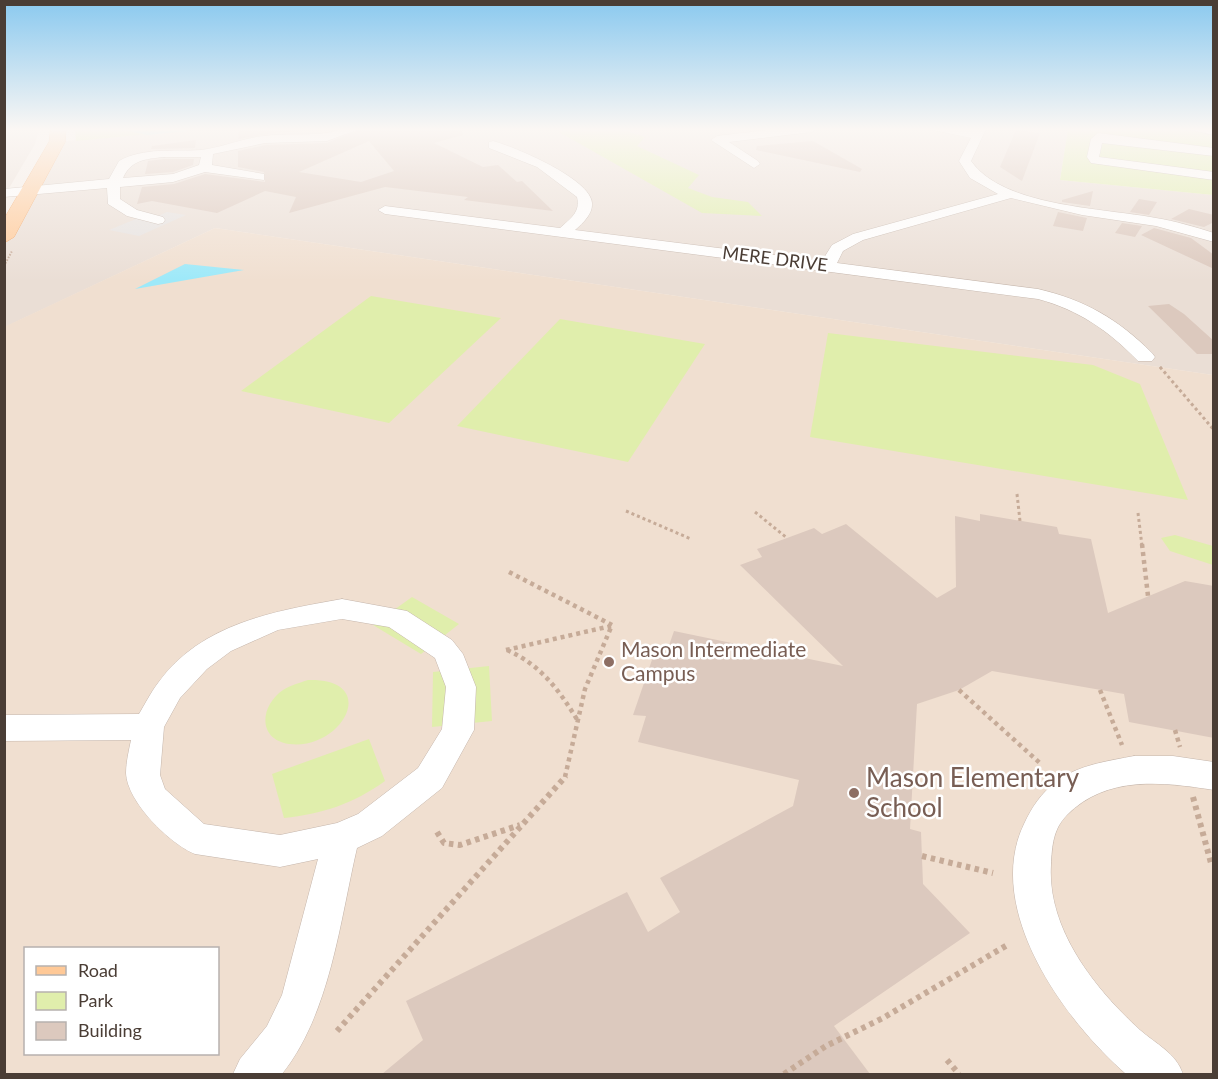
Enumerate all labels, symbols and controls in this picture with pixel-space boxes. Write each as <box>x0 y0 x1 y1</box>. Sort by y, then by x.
street label: MERE DRIVE <box>721 241 829 275</box>
place label: Mason Intermediate Campus <box>621 636 806 685</box>
marker: Mason Intermediate Campus <box>602 655 616 669</box>
place label: Mason Elementary School <box>866 761 1080 823</box>
marker: Mason Elementary School <box>847 786 861 800</box>
legend <box>24 947 219 1055</box>
text: Road <box>78 959 118 981</box>
text: Park <box>78 989 114 1011</box>
text: Building <box>78 1019 142 1041</box>

